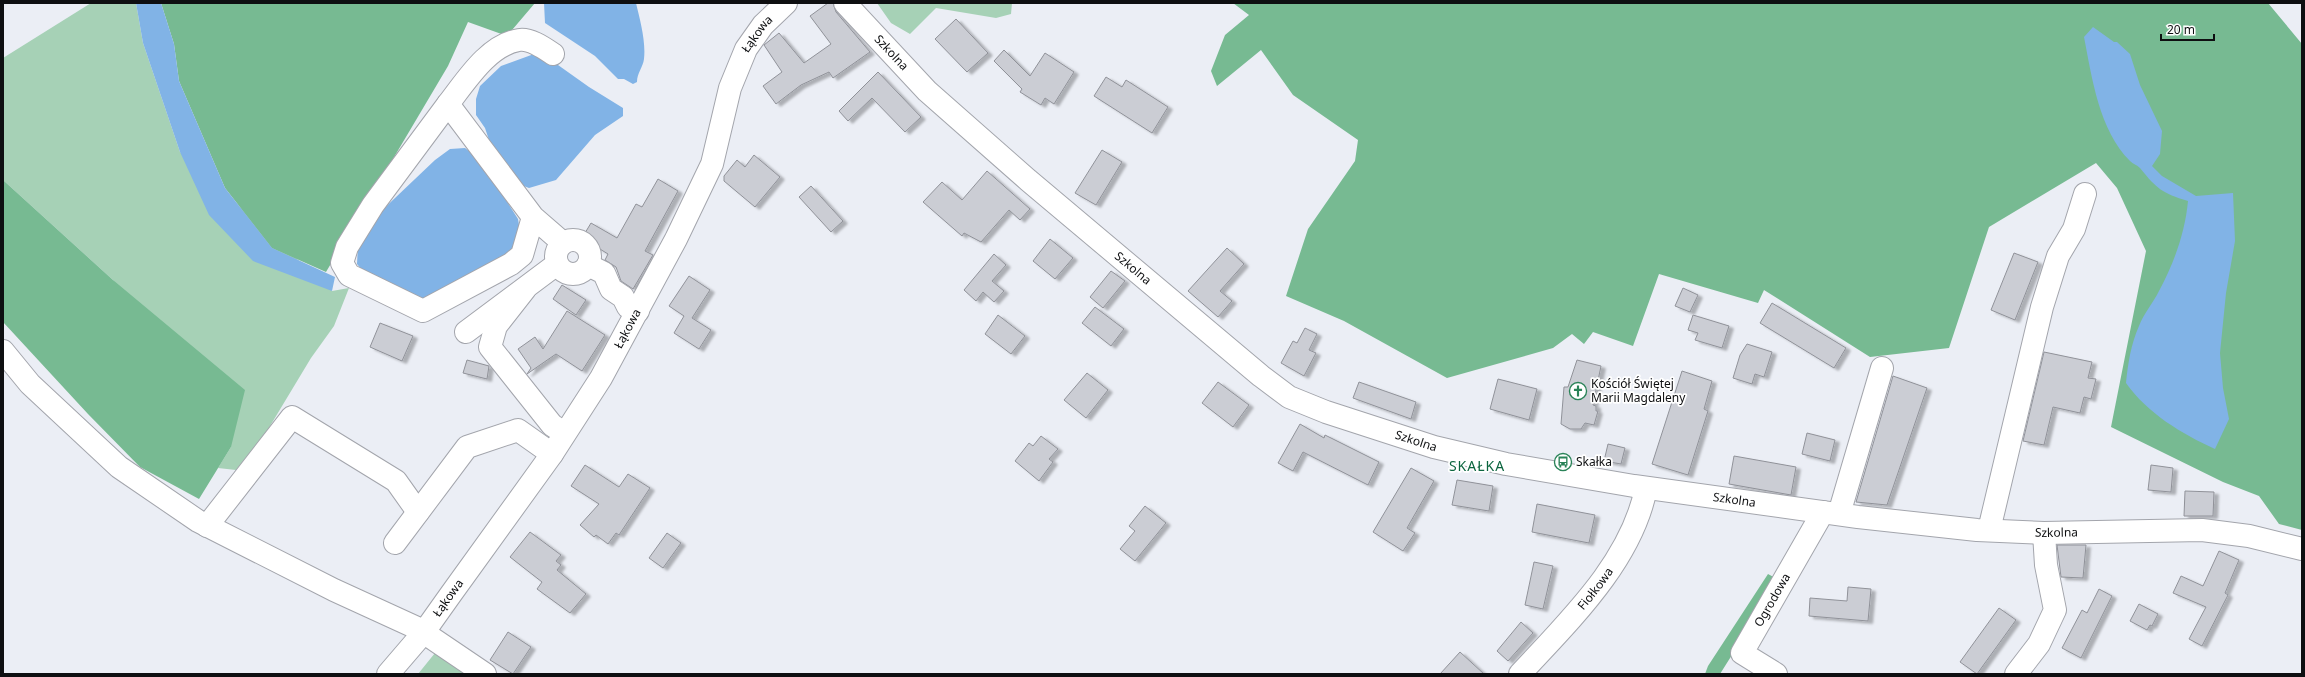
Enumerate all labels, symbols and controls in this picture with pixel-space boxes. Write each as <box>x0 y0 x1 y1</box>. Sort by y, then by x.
street label: Łąkowa <box>737 11 776 56</box>
scale bar <box>2161 16 2214 42</box>
text: 20 m <box>2167 21 2195 38</box>
street label: Szkolna <box>871 31 913 74</box>
street label: Szkolna <box>1111 247 1155 288</box>
street label: Łąkowa <box>610 306 645 351</box>
place label: Kościół Świętej Marii Magdaleny <box>1591 375 1686 406</box>
church icon: Kościół Świętej Marii Magdaleny <box>1568 381 1588 401</box>
street label: Szkolna <box>1393 426 1439 455</box>
bus stop icon: Skałka <box>1553 452 1573 472</box>
place label: Skałka <box>1576 453 1612 470</box>
district label: SKAŁKA <box>1449 456 1505 475</box>
street label: Szkolna <box>1712 488 1757 511</box>
street label: Szkolna <box>2034 523 2078 541</box>
street label: Fiołkowa <box>1573 564 1617 613</box>
street label: Ogrodowa <box>1750 570 1794 630</box>
street label: Łąkowa <box>428 575 467 620</box>

